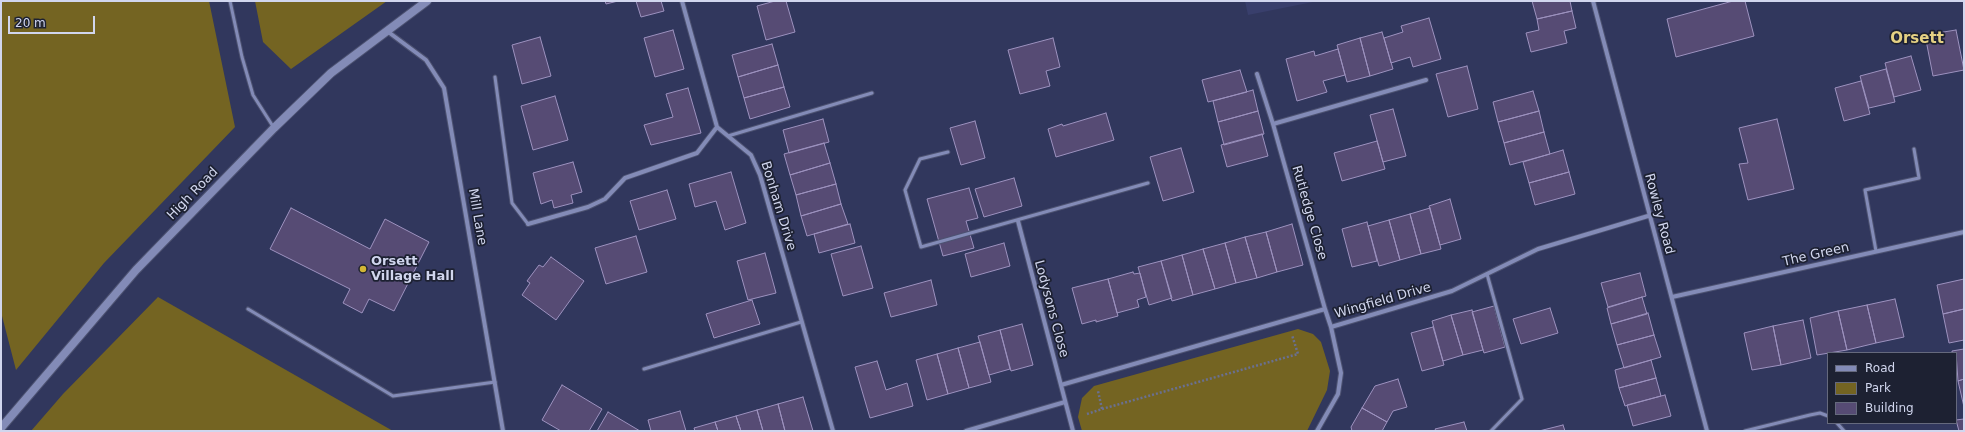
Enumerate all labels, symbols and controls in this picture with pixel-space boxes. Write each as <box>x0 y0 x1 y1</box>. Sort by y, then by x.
scale bar <box>10 8 97 34</box>
text: 20 m <box>15 16 46 30</box>
district label: Orsett <box>1890 30 1944 48</box>
street label: Bonham Drive <box>757 159 799 253</box>
street label: Rutledge Close <box>1288 164 1330 262</box>
street label: High Road <box>164 165 222 223</box>
street label: Rowley Road <box>1641 172 1677 256</box>
street label: Mill Lane <box>464 187 490 247</box>
street label: The Green <box>1781 240 1851 270</box>
place label: Orsett Village Hall <box>371 254 454 285</box>
street label: Lodysons Close <box>1030 259 1072 359</box>
marker: Orsett Village Hall <box>358 264 368 274</box>
street label: Wingfield Drive <box>1333 280 1433 322</box>
legend <box>1827 352 1957 424</box>
text: Road <box>1865 361 1895 375</box>
text: Park <box>1865 381 1891 395</box>
text: Building <box>1865 401 1914 415</box>

